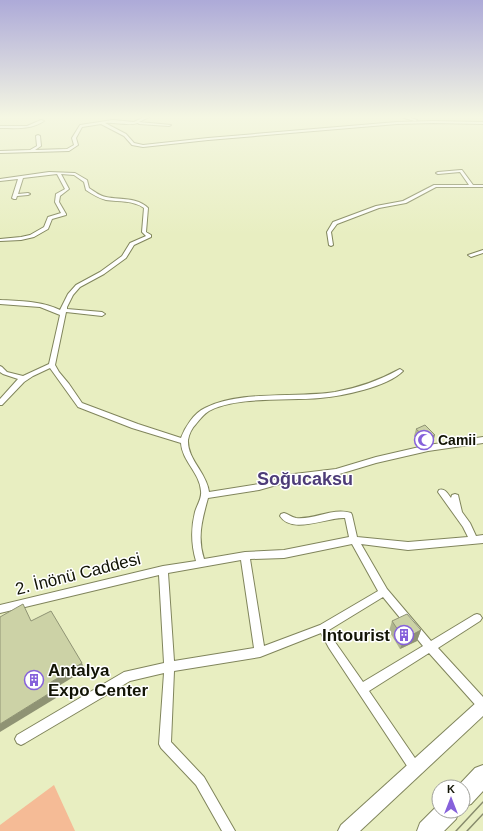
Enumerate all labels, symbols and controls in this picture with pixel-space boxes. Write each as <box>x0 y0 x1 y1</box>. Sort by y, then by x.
mosque icon: Camii <box>413 429 435 451</box>
place label: Camii <box>438 432 476 448</box>
district label: Soğucaksu <box>257 469 353 489</box>
street label: 2. İnönü Caddesi <box>13 549 143 599</box>
building icon: Intourist <box>393 624 415 646</box>
place label: Intourist <box>322 626 390 645</box>
place label: Antalya Expo Center <box>48 661 149 700</box>
building icon: Antalya Expo Center <box>23 669 45 691</box>
north arrow <box>431 779 471 819</box>
text: K <box>447 783 455 795</box>

